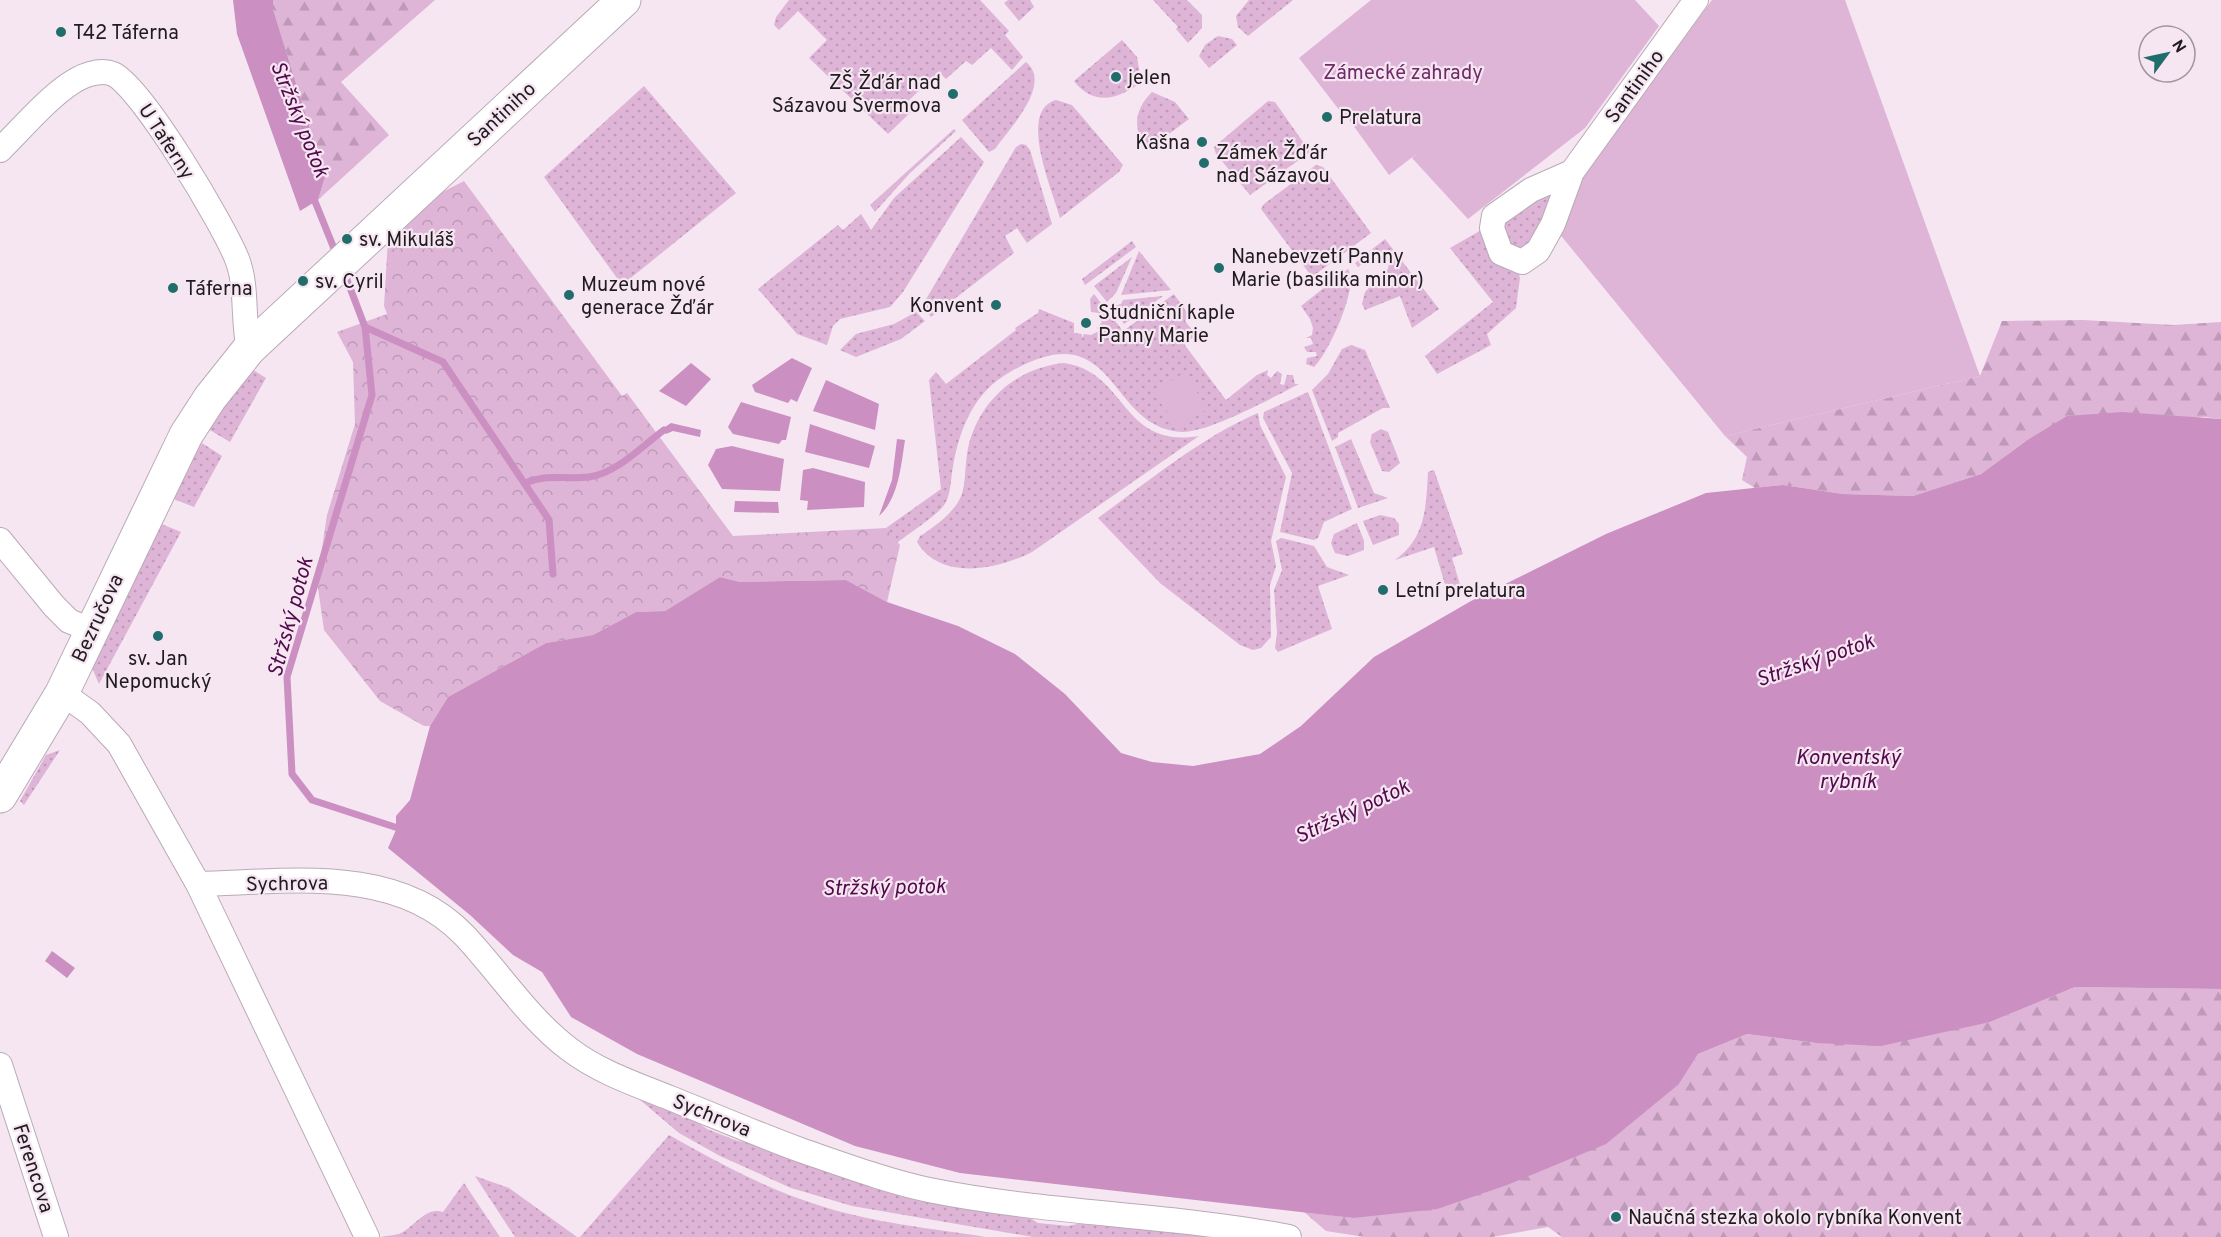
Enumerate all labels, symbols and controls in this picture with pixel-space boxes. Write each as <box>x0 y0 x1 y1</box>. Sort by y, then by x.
place label: T42 Táferna <box>73 21 179 47</box>
north arrow <box>2137 24 2197 84</box>
marker: T42 Táferna <box>54 25 68 39</box>
text: N <box>2166 37 2189 57</box>
street label: Santiniho <box>1600 45 1671 129</box>
water label: Stržský potok <box>263 57 334 182</box>
park label: Zámecké zahrady <box>1323 61 1483 87</box>
place label: jelen <box>1127 66 1171 92</box>
place label: ZŠ Žďár nad Sázavou Švermova <box>772 69 941 120</box>
marker: jelen <box>1109 70 1123 84</box>
street label: Santiniho <box>462 77 542 154</box>
marker: ZŠ Žďár nad Sázavou Švermova <box>946 87 960 101</box>
street label: U Taferny <box>131 99 199 185</box>
place label: Prelatura <box>1339 106 1421 132</box>
marker: Prelatura <box>1320 110 1334 124</box>
place label: Kašna <box>1135 131 1190 157</box>
marker: Kašna <box>1195 135 1209 149</box>
place label: Zámek Žďár nad Sázavou <box>1216 139 1330 190</box>
marker: Zámek Žďár nad Sázavou <box>1197 156 1211 170</box>
place label: sv. Mikuláš <box>359 228 454 254</box>
marker: sv. Mikuláš <box>340 232 354 246</box>
place label: Nanebevzetí Panny Marie (basilika minor) <box>1231 245 1424 294</box>
marker: Nanebevzetí Panny Marie (basilika minor) <box>1212 261 1226 275</box>
place label: sv. Cyril <box>315 270 384 296</box>
place label: Muzeum nové generace Žďár <box>581 273 714 322</box>
marker: sv. Cyril <box>296 274 310 288</box>
place label: Táferna <box>185 277 253 303</box>
marker: Táferna <box>166 281 180 295</box>
marker: Muzeum nové generace Žďár <box>562 288 576 302</box>
place label: Konvent <box>909 294 984 320</box>
marker: Konvent <box>989 298 1003 312</box>
place label: Studniční kaple Panny Marie <box>1098 301 1235 350</box>
marker: Studniční kaple Panny Marie <box>1079 316 1093 330</box>
water label: Stržský potok <box>262 554 321 680</box>
street label: Bezručova <box>67 570 131 667</box>
place label: Letní prelatura <box>1395 579 1526 605</box>
marker: Letní prelatura <box>1376 583 1390 597</box>
water label: Stržský potok <box>1753 628 1879 694</box>
marker: sv. Jan Nepomucký <box>151 629 165 643</box>
place label: sv. Jan Nepomucký <box>105 647 211 696</box>
water label: Konventský rybník <box>1796 745 1903 796</box>
water label: Stržský potok <box>1291 774 1415 851</box>
street label: Sychrova <box>246 871 328 899</box>
water label: Stržský potok <box>822 874 946 903</box>
street label: Sychrova <box>668 1089 754 1144</box>
street label: Ferencova <box>6 1121 59 1216</box>
place label: Naučná stezka okolo rybníka Konvent <box>1628 1206 1962 1232</box>
marker: Naučná stezka okolo rybníka Konvent <box>1609 1210 1623 1224</box>

